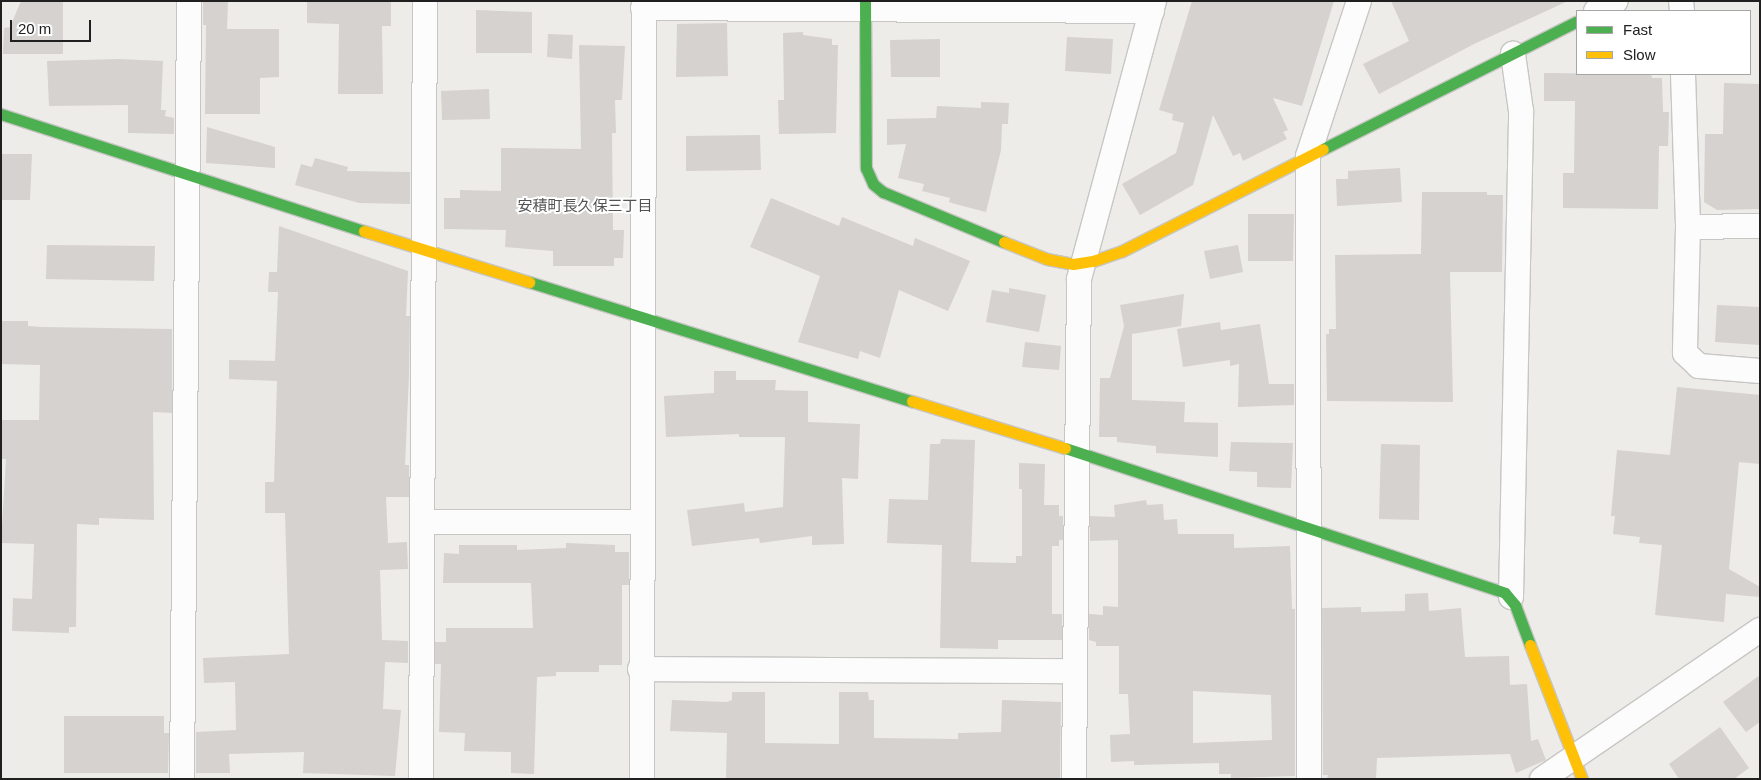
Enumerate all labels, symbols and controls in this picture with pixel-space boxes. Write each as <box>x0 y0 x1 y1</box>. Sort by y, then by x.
scale bar <box>12 10 94 42</box>
legend <box>1576 10 1751 75</box>
text: 20 m <box>18 20 51 37</box>
text: Fast <box>1623 21 1652 38</box>
text: Slow <box>1623 46 1656 63</box>
district label: 安積町長久保三丁目 <box>518 197 652 215</box>

